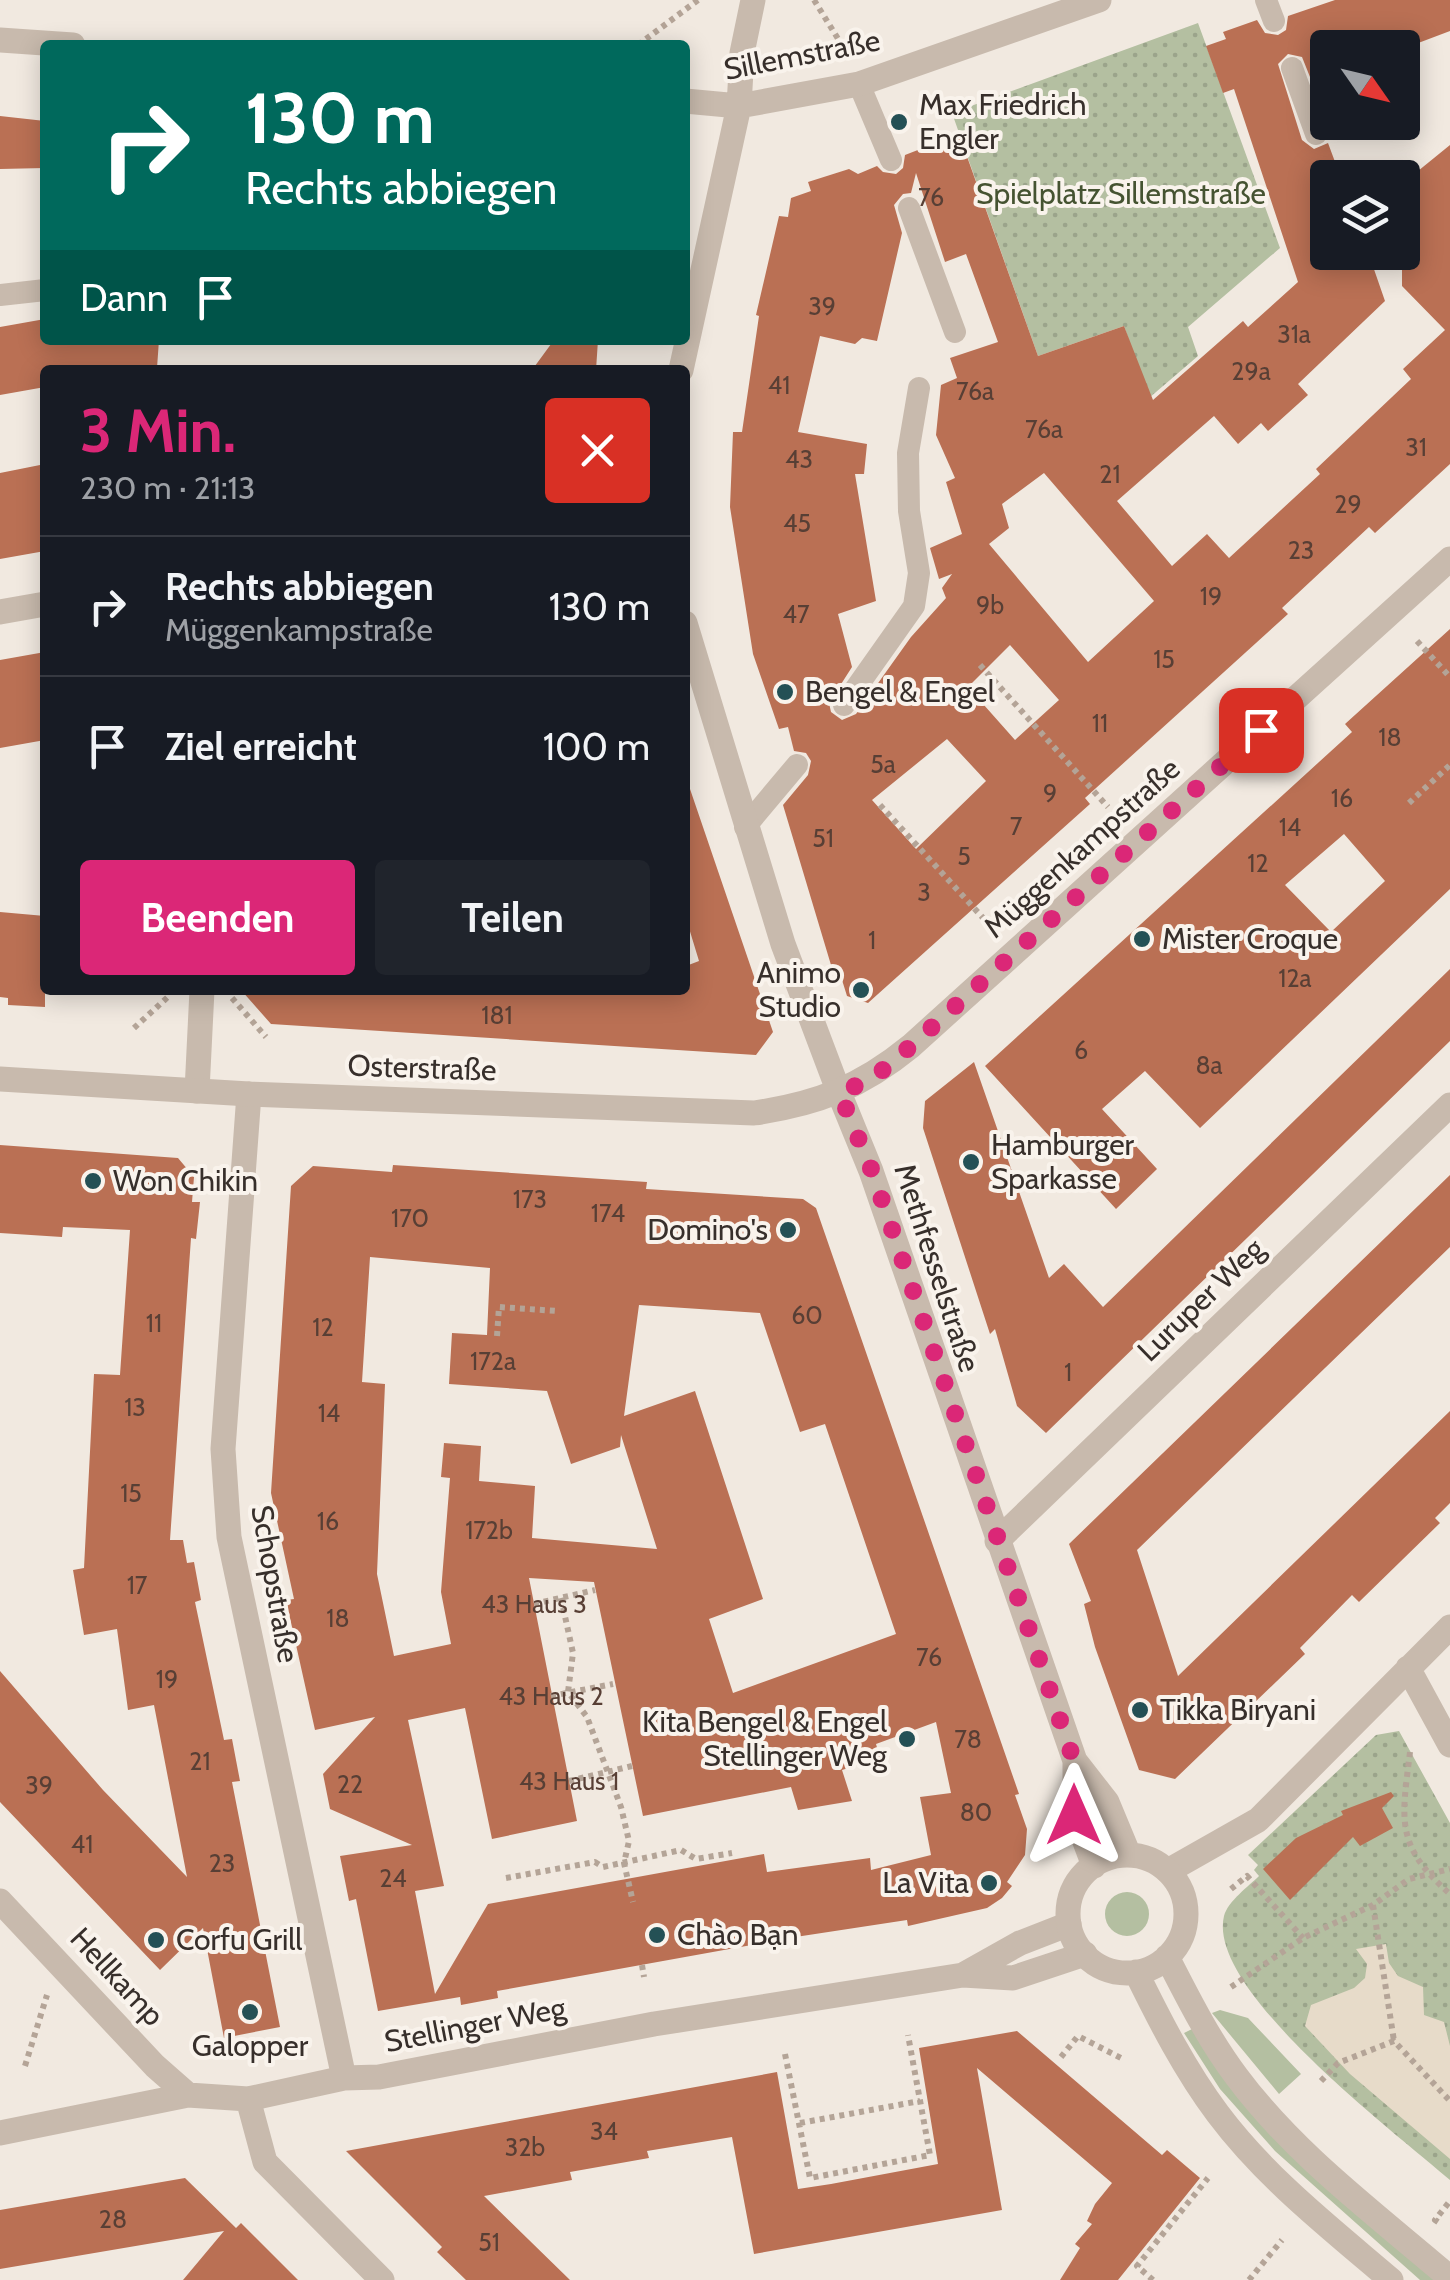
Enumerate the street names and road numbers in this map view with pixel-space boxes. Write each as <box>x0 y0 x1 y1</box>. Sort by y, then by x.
street label: Sillemstraße <box>721 21 883 88</box>
street label: Müggenkampstraße <box>976 750 1187 945</box>
street label: Osterstraße <box>347 1046 497 1089</box>
street label: Methfesselstraße <box>886 1159 989 1377</box>
street label: Luruper Weg <box>1130 1229 1272 1369</box>
street label: Schopstraße <box>243 1502 308 1666</box>
street label: Hellkamp <box>63 1920 172 2034</box>
street label: Stellinger Weg <box>381 1989 570 2060</box>

